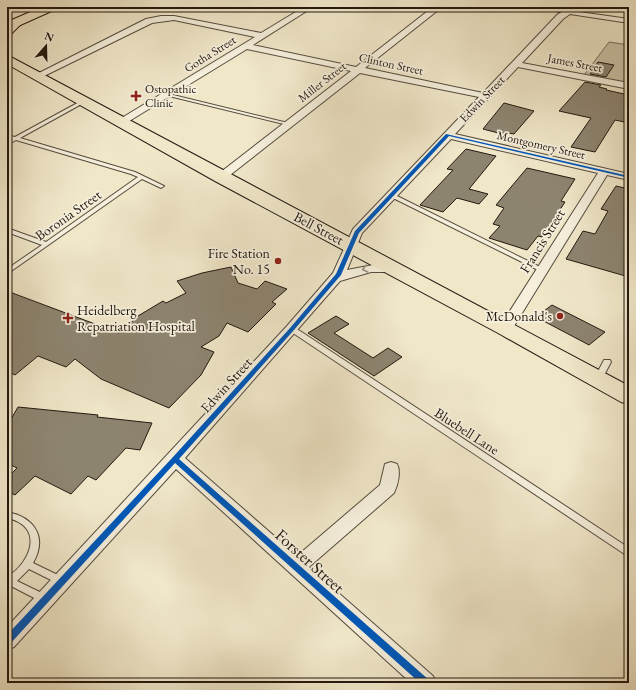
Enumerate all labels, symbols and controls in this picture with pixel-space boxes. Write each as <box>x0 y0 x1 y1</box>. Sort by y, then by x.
north arrow <box>26 26 66 66</box>
text: N <box>43 29 56 45</box>
street label: Gotha Street <box>181 32 239 76</box>
street label: Clinton Street <box>357 49 425 79</box>
street label: James Street <box>545 50 604 76</box>
street label: Miller Street <box>295 58 350 106</box>
street label: Edwin Street <box>456 72 508 126</box>
place label: Ostopathic Clinic <box>145 81 196 111</box>
marker: Ostopathic Clinic <box>130 90 142 102</box>
street label: Montgomery Street <box>495 127 587 163</box>
street label: Boronia Street <box>31 185 105 244</box>
street label: Francis Street <box>515 205 569 276</box>
street label: Bell Street <box>291 207 348 249</box>
place label: Fire Station No. 15 <box>208 244 271 278</box>
marker: Fire Station No. 15 <box>273 256 283 266</box>
one-way arrow <box>362 265 368 273</box>
place label: Heidelberg Repatriation Hospital <box>77 301 196 335</box>
place label: McDonald's <box>486 307 552 325</box>
marker: McDonald's <box>555 311 565 321</box>
marker: Heidelberg Repatriation Hospital <box>62 312 74 324</box>
street label: Edwin Street <box>196 353 256 417</box>
street label: Bluebell Lane <box>431 404 503 459</box>
street label: Forster Street <box>271 524 350 598</box>

